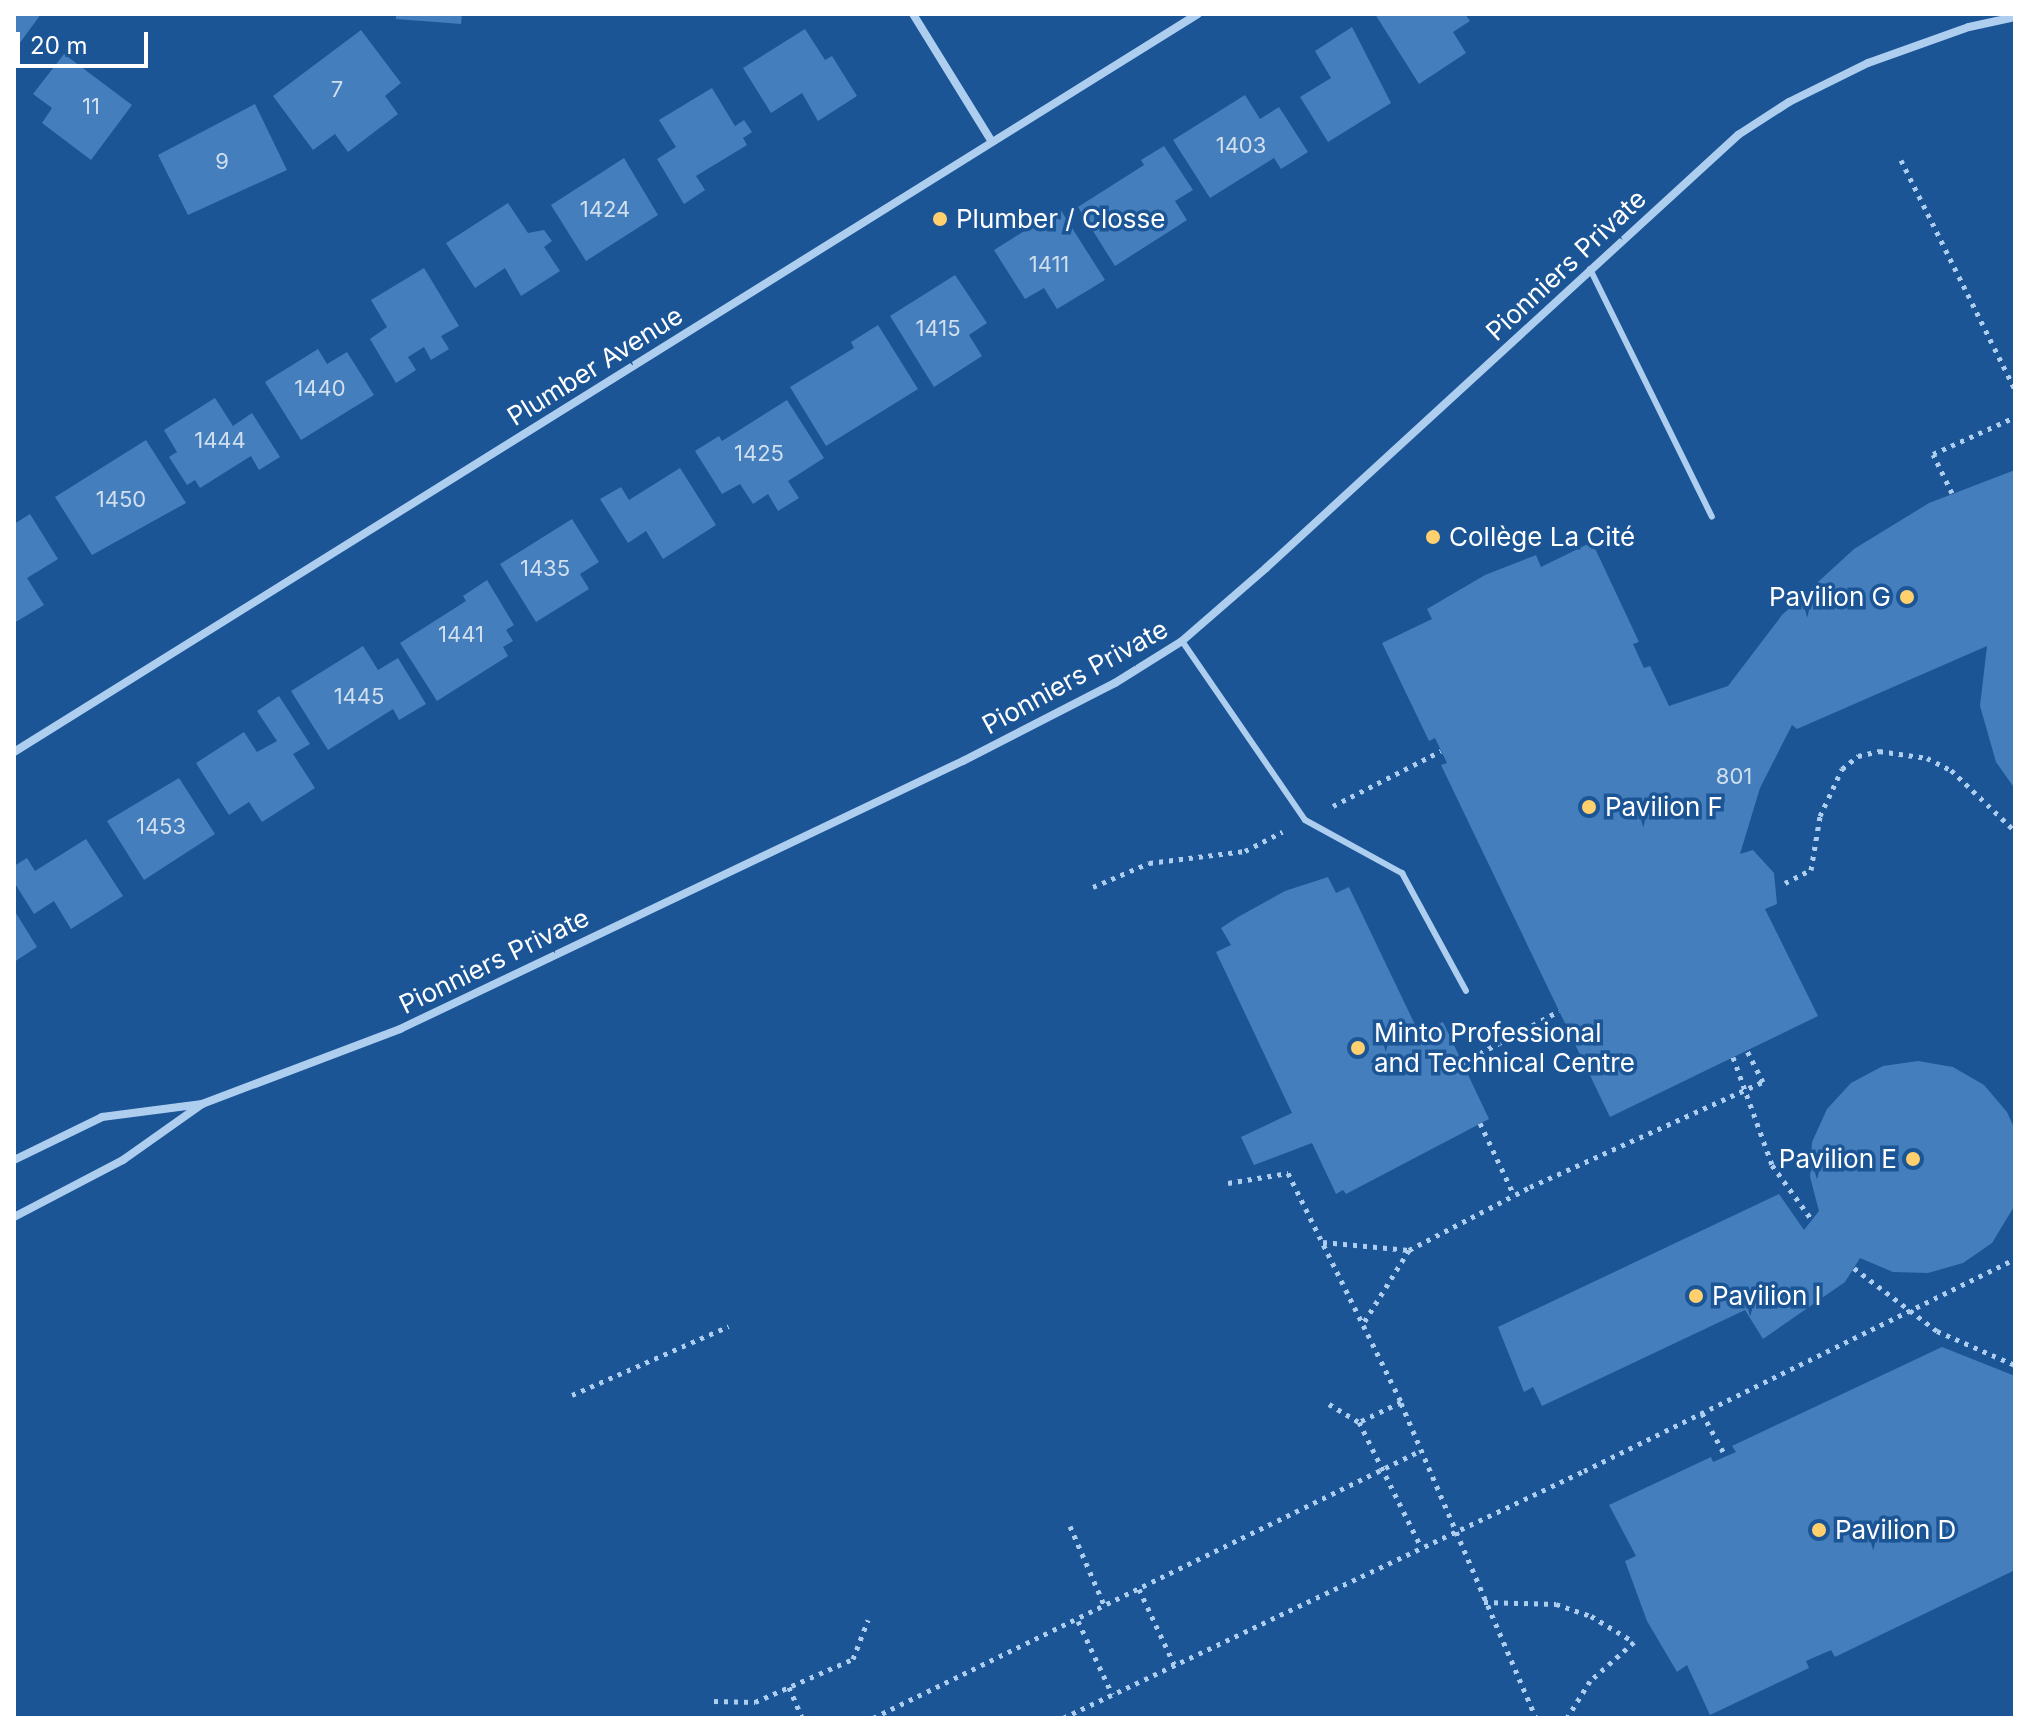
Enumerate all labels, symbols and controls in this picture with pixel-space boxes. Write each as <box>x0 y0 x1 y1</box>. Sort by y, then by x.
scale bar <box>20 16 152 66</box>
text: 20 m <box>30 31 88 60</box>
house number: 7 <box>331 77 343 103</box>
house number: 11 <box>82 94 100 120</box>
house number: 1403 <box>1216 133 1266 159</box>
house number: 9 <box>215 149 229 175</box>
street label: Pionniers Private <box>1480 183 1652 347</box>
house number: 1424 <box>580 197 630 223</box>
place label: Plumber / Closse <box>956 203 1165 235</box>
marker: Plumber / Closse <box>931 210 949 228</box>
house number: 1411 <box>1029 252 1069 278</box>
street label: Plumber Avenue <box>502 300 688 432</box>
house number: 1415 <box>915 316 961 342</box>
house number: 1440 <box>294 376 346 402</box>
house number: 1444 <box>194 428 246 454</box>
house number: 1425 <box>734 441 784 467</box>
house number: 1450 <box>96 487 146 513</box>
place label: Collège La Cité <box>1449 521 1635 553</box>
marker: Collège La Cité <box>1424 528 1442 546</box>
house number: 1435 <box>520 556 570 582</box>
place label: Pavilion G <box>1769 581 1891 613</box>
marker: Pavilion G <box>1898 588 1916 606</box>
street label: Pionniers Private <box>977 613 1173 741</box>
house number: 1441 <box>438 622 484 648</box>
house number: 1445 <box>334 684 384 710</box>
house number: 801 <box>1716 764 1752 790</box>
place label: Pavilion F <box>1605 791 1723 823</box>
marker: Pavilion F <box>1580 798 1598 816</box>
house number: 1453 <box>136 814 186 840</box>
street label: Pionniers Private <box>394 902 594 1020</box>
place label: Minto Professional and Technical Centre <box>1374 1017 1635 1078</box>
marker: Minto Professional and Technical Centre <box>1349 1039 1367 1057</box>
place label: Pavilion E <box>1779 1143 1897 1175</box>
marker: Pavilion E <box>1904 1150 1922 1168</box>
place label: Pavilion I <box>1712 1280 1822 1312</box>
marker: Pavilion I <box>1687 1287 1705 1305</box>
place label: Pavilion D <box>1835 1514 1956 1546</box>
marker: Pavilion D <box>1810 1521 1828 1539</box>

